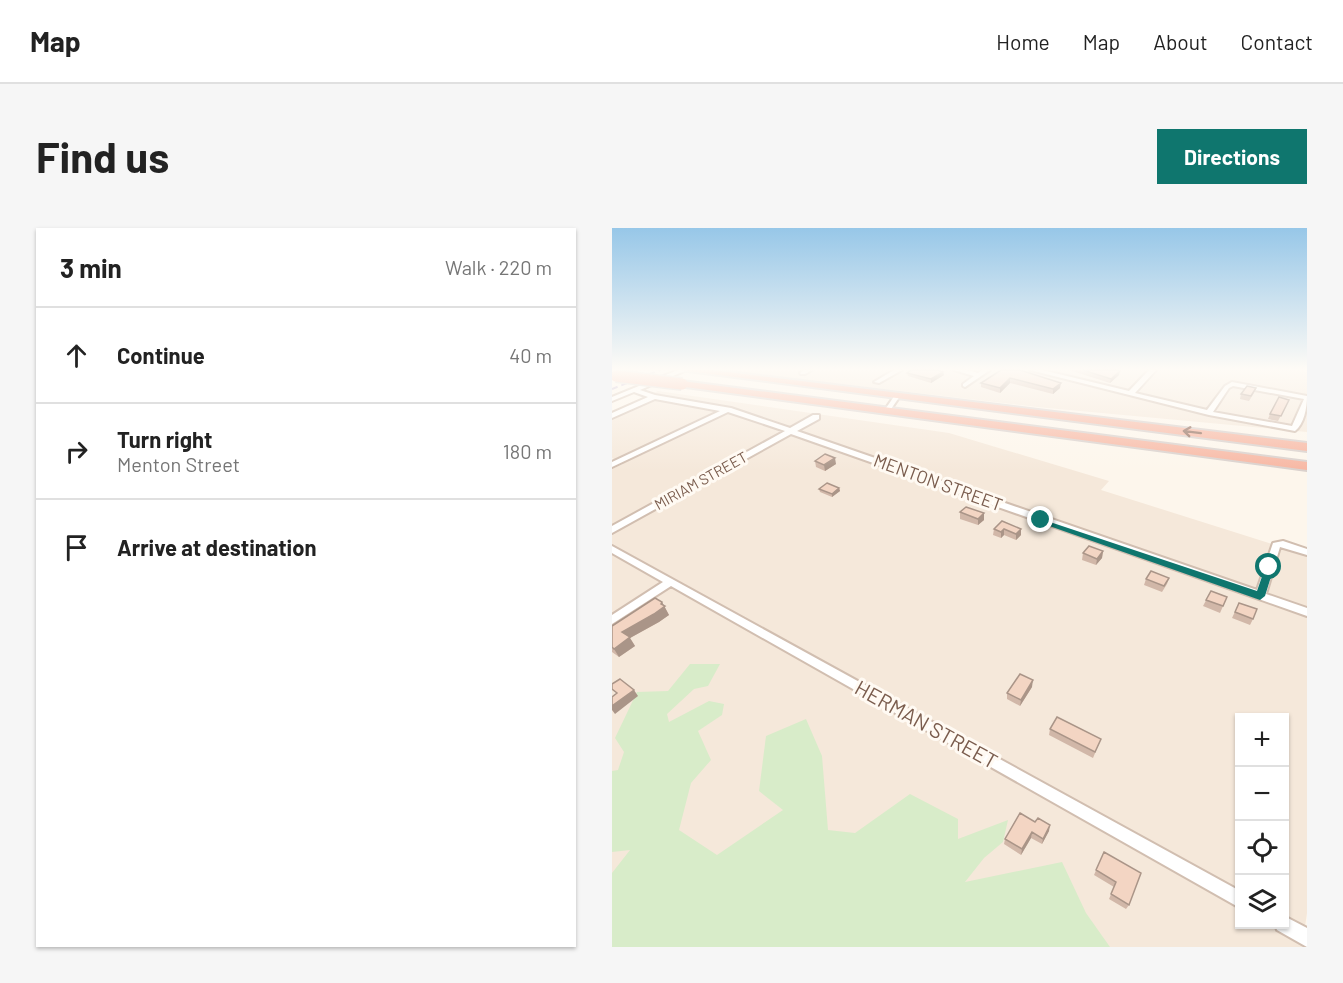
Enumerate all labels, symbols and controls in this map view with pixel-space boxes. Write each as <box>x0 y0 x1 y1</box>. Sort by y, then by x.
text: Map <box>30 24 81 58</box>
text: Home <box>996 29 1050 54</box>
text: Map <box>1083 29 1120 54</box>
text: About <box>1153 29 1208 54</box>
text: Contact <box>1241 29 1313 54</box>
button: Directions <box>1157 129 1307 184</box>
text: Find us <box>36 131 169 181</box>
text: 3 min <box>60 252 122 283</box>
text: Walk · 220 m <box>445 255 552 279</box>
icon: ahead <box>60 339 93 372</box>
text: Continue <box>117 342 205 368</box>
text: 40 m <box>509 343 552 367</box>
text: Turn right <box>117 426 212 452</box>
one-way arrow <box>1183 427 1203 438</box>
icon: right <box>60 435 93 468</box>
text: 180 m <box>503 439 552 463</box>
street label: MIRIAM STREET <box>651 447 750 513</box>
street label: MENTON STREET <box>871 449 1006 516</box>
text: Menton Street <box>117 452 240 476</box>
route end <box>1027 506 1053 532</box>
icon: arrive <box>60 531 93 564</box>
text: Arrive at destination <box>117 534 316 560</box>
route start <box>1255 553 1281 579</box>
street label: HERMAN STREET <box>851 674 1003 773</box>
map controls <box>1235 713 1289 929</box>
button: + <box>1235 713 1289 767</box>
button: − <box>1235 767 1289 821</box>
button: locate <box>1235 821 1289 875</box>
button: layers <box>1235 875 1289 929</box>

